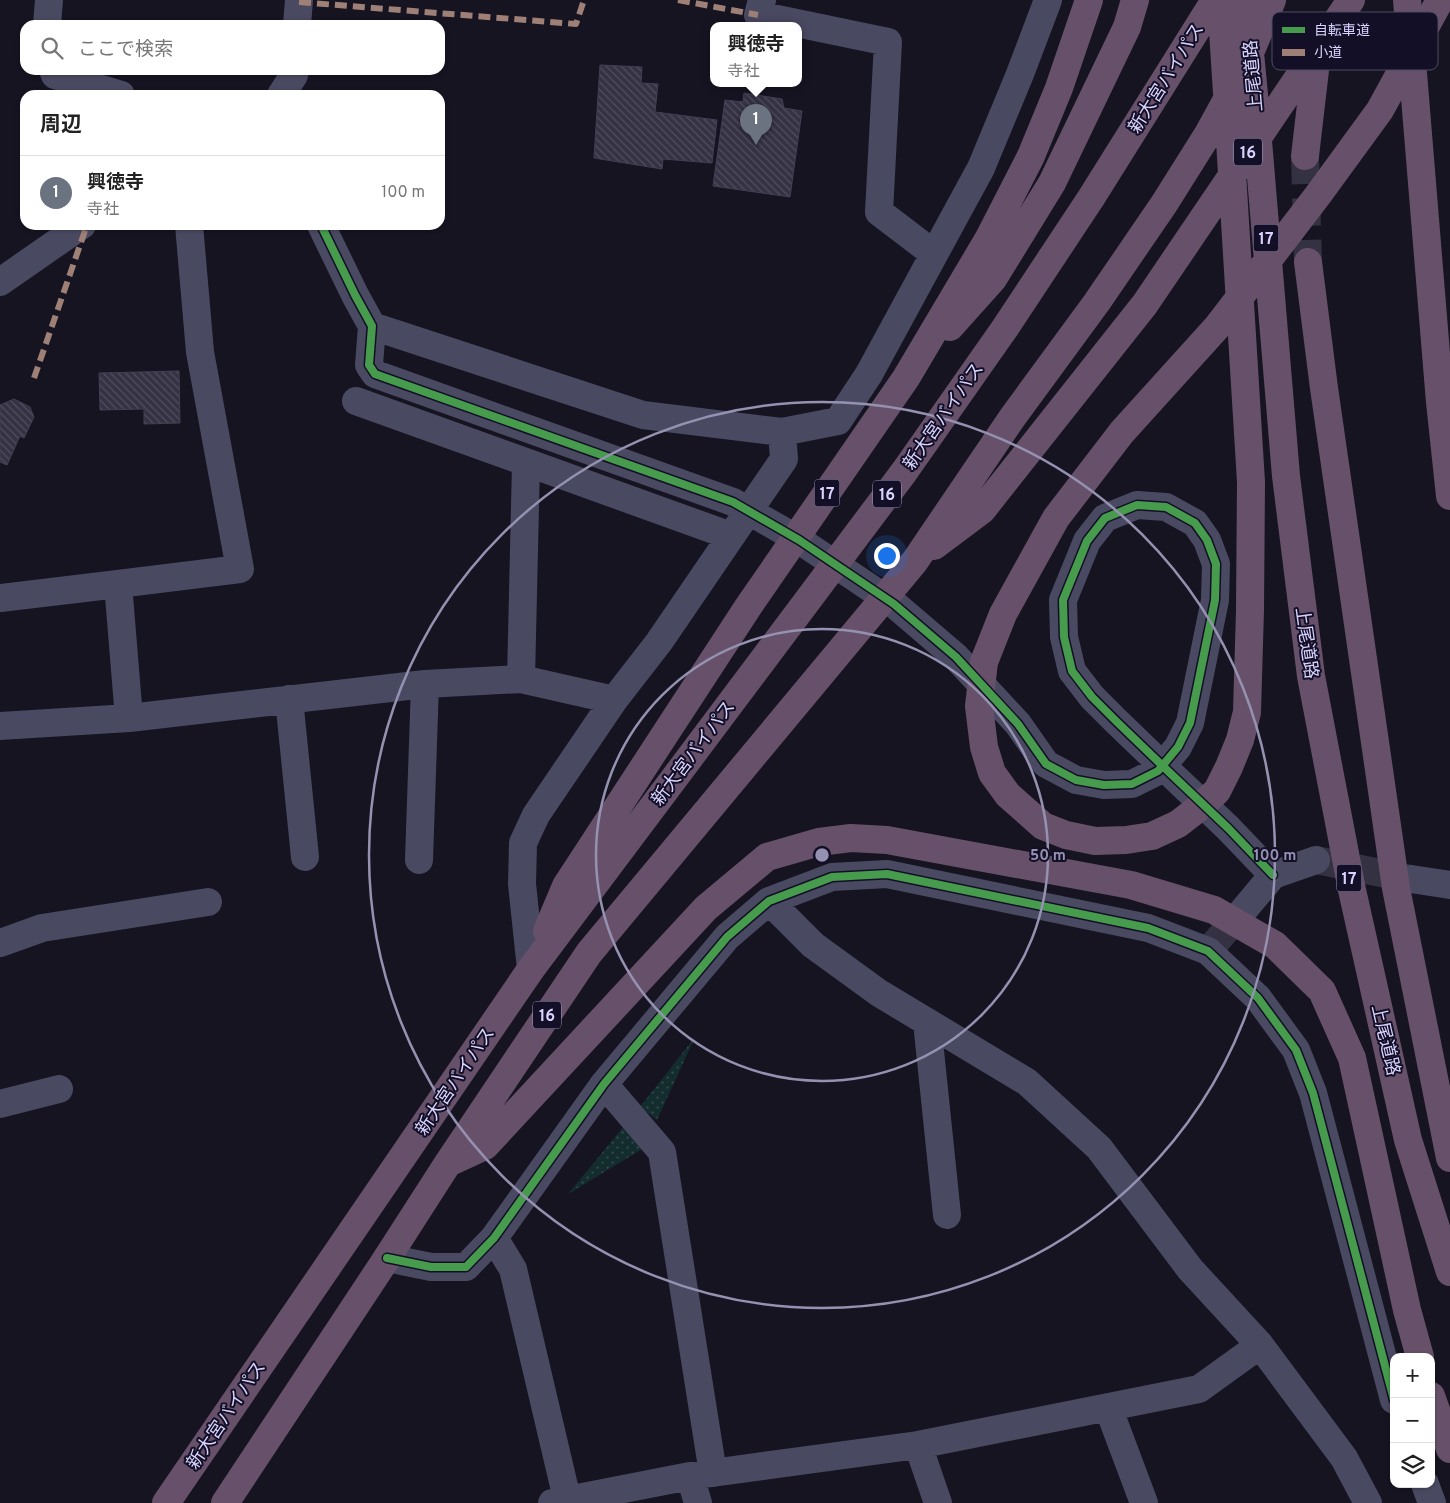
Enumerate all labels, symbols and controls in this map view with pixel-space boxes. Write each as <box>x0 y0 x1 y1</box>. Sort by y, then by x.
legend <box>1272 12 1438 70</box>
street label: 新大宮バイパス <box>1124 19 1210 138</box>
search box <box>20 20 445 75</box>
popup <box>710 22 802 87</box>
text: 自転車道 <box>1314 23 1370 40</box>
text: 興徳寺 <box>727 33 785 57</box>
icon: search <box>38 34 66 62</box>
text: ここで検索 <box>78 38 173 62</box>
street label: 上尾道路 <box>1240 39 1269 113</box>
text: 小道 <box>1314 45 1342 62</box>
text: 寺社 <box>727 62 760 82</box>
pin: 1 <box>740 104 772 145</box>
text: 周辺 <box>40 112 82 139</box>
road number: 16 <box>1234 138 1262 166</box>
text: 興徳寺 <box>87 171 144 195</box>
text: 1 <box>53 183 59 203</box>
text: 100 m <box>381 183 425 203</box>
text: 寺社 <box>87 200 119 220</box>
road number: 17 <box>1254 224 1278 252</box>
street label: 新大宮バイパス <box>899 359 990 475</box>
road number: 17 <box>814 479 840 506</box>
road number: 16 <box>873 480 901 508</box>
your location <box>874 543 900 569</box>
street label: 上尾道路 <box>1289 606 1322 680</box>
street label: 新大宮バイパス <box>647 697 741 811</box>
centre of rings <box>813 846 831 864</box>
text: 50 m <box>1030 847 1066 866</box>
text: 100 m <box>1254 847 1296 866</box>
road number: 17 <box>1336 864 1362 891</box>
road number: 16 <box>533 1002 561 1028</box>
street label: 上尾道路 <box>1365 1003 1404 1078</box>
street label: 新大宮バイパス <box>412 1023 501 1140</box>
map controls <box>1390 1353 1435 1488</box>
button: + <box>1390 1353 1435 1398</box>
street label: 新大宮バイパス <box>183 1357 272 1474</box>
button: − <box>1390 1398 1435 1443</box>
button: layers <box>1390 1443 1435 1488</box>

